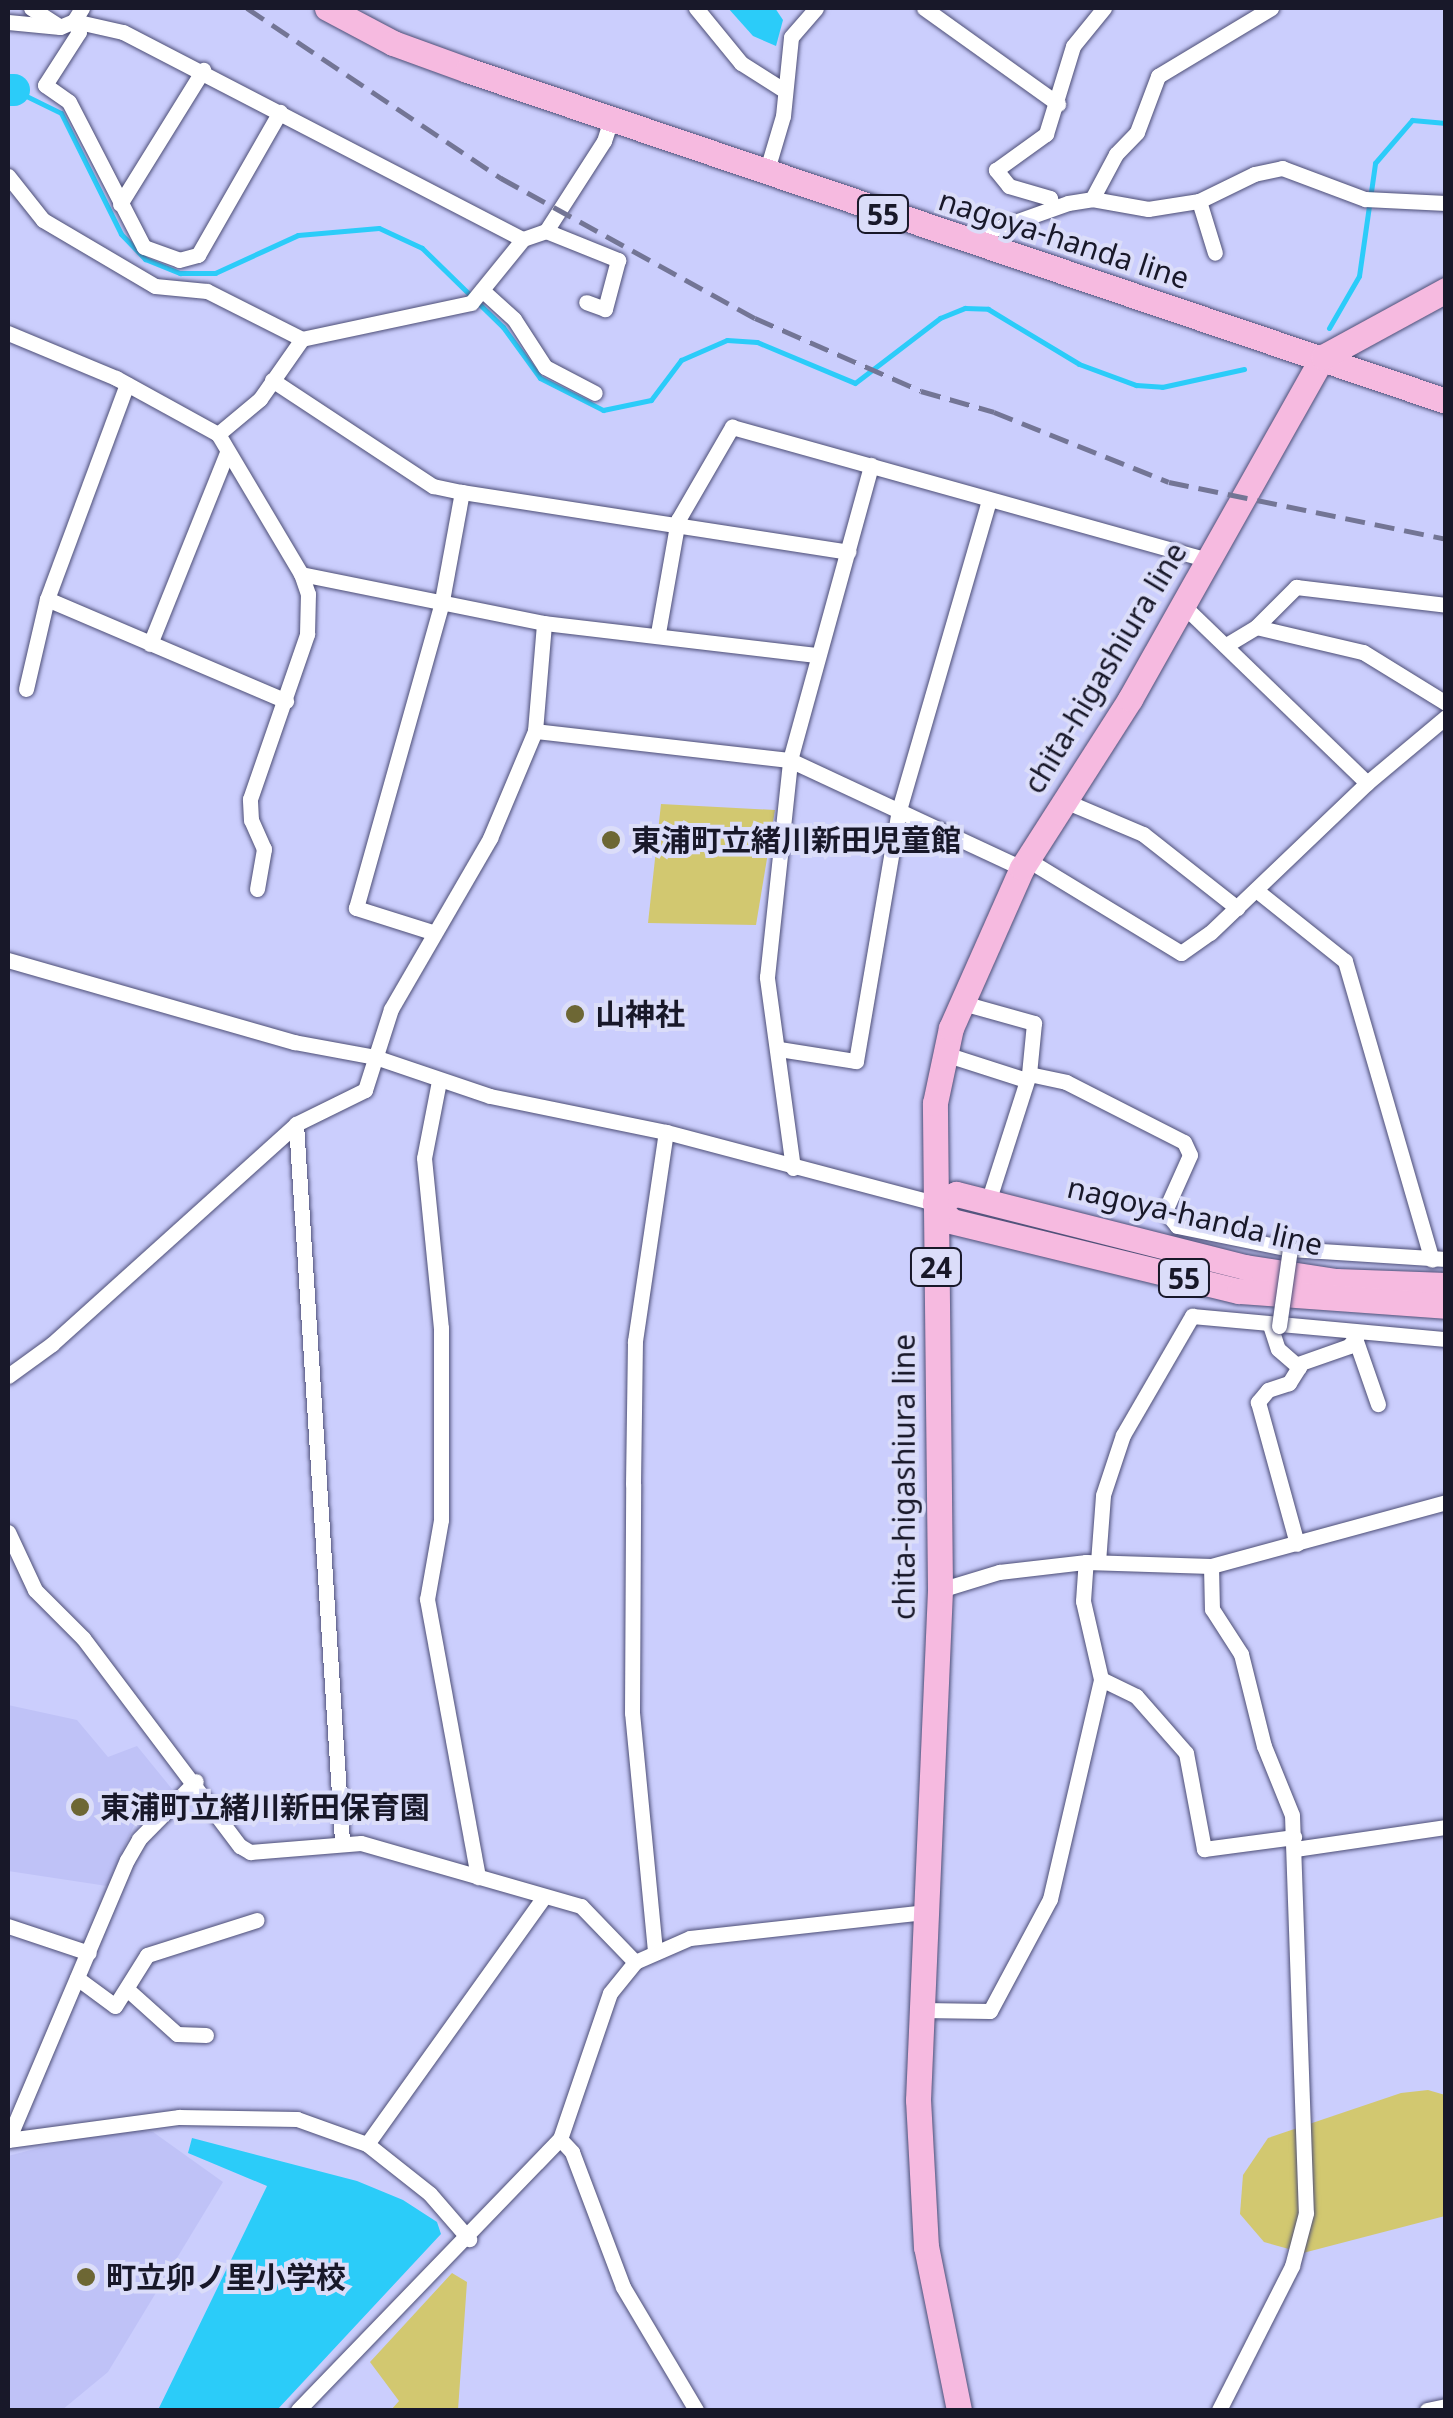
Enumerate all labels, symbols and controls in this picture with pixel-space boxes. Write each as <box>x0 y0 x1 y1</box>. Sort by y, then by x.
street label: nagoya-handa line <box>934 182 1194 296</box>
road number: 55 <box>856 191 910 237</box>
street label: chita-higashiura line <box>1016 536 1194 800</box>
place label: 東浦町立緒川新田児童館 <box>631 822 961 858</box>
marker: 東浦町立緒川新田児童館 <box>600 829 622 851</box>
place label: 山神社 <box>595 996 685 1032</box>
marker: 山神社 <box>564 1003 586 1025</box>
street label: nagoya-handa line <box>1064 1169 1326 1263</box>
road number: 24 <box>908 1244 964 1290</box>
road number: 55 <box>1156 1255 1212 1301</box>
street label: chita-higashiura line <box>886 1334 922 1620</box>
place label: 東浦町立緒川新田保育園 <box>100 1789 430 1825</box>
marker: 東浦町立緒川新田保育園 <box>69 1796 91 1818</box>
place label: 町立卯ノ里小学校 <box>106 2259 346 2295</box>
marker: 町立卯ノ里小学校 <box>75 2266 97 2288</box>

